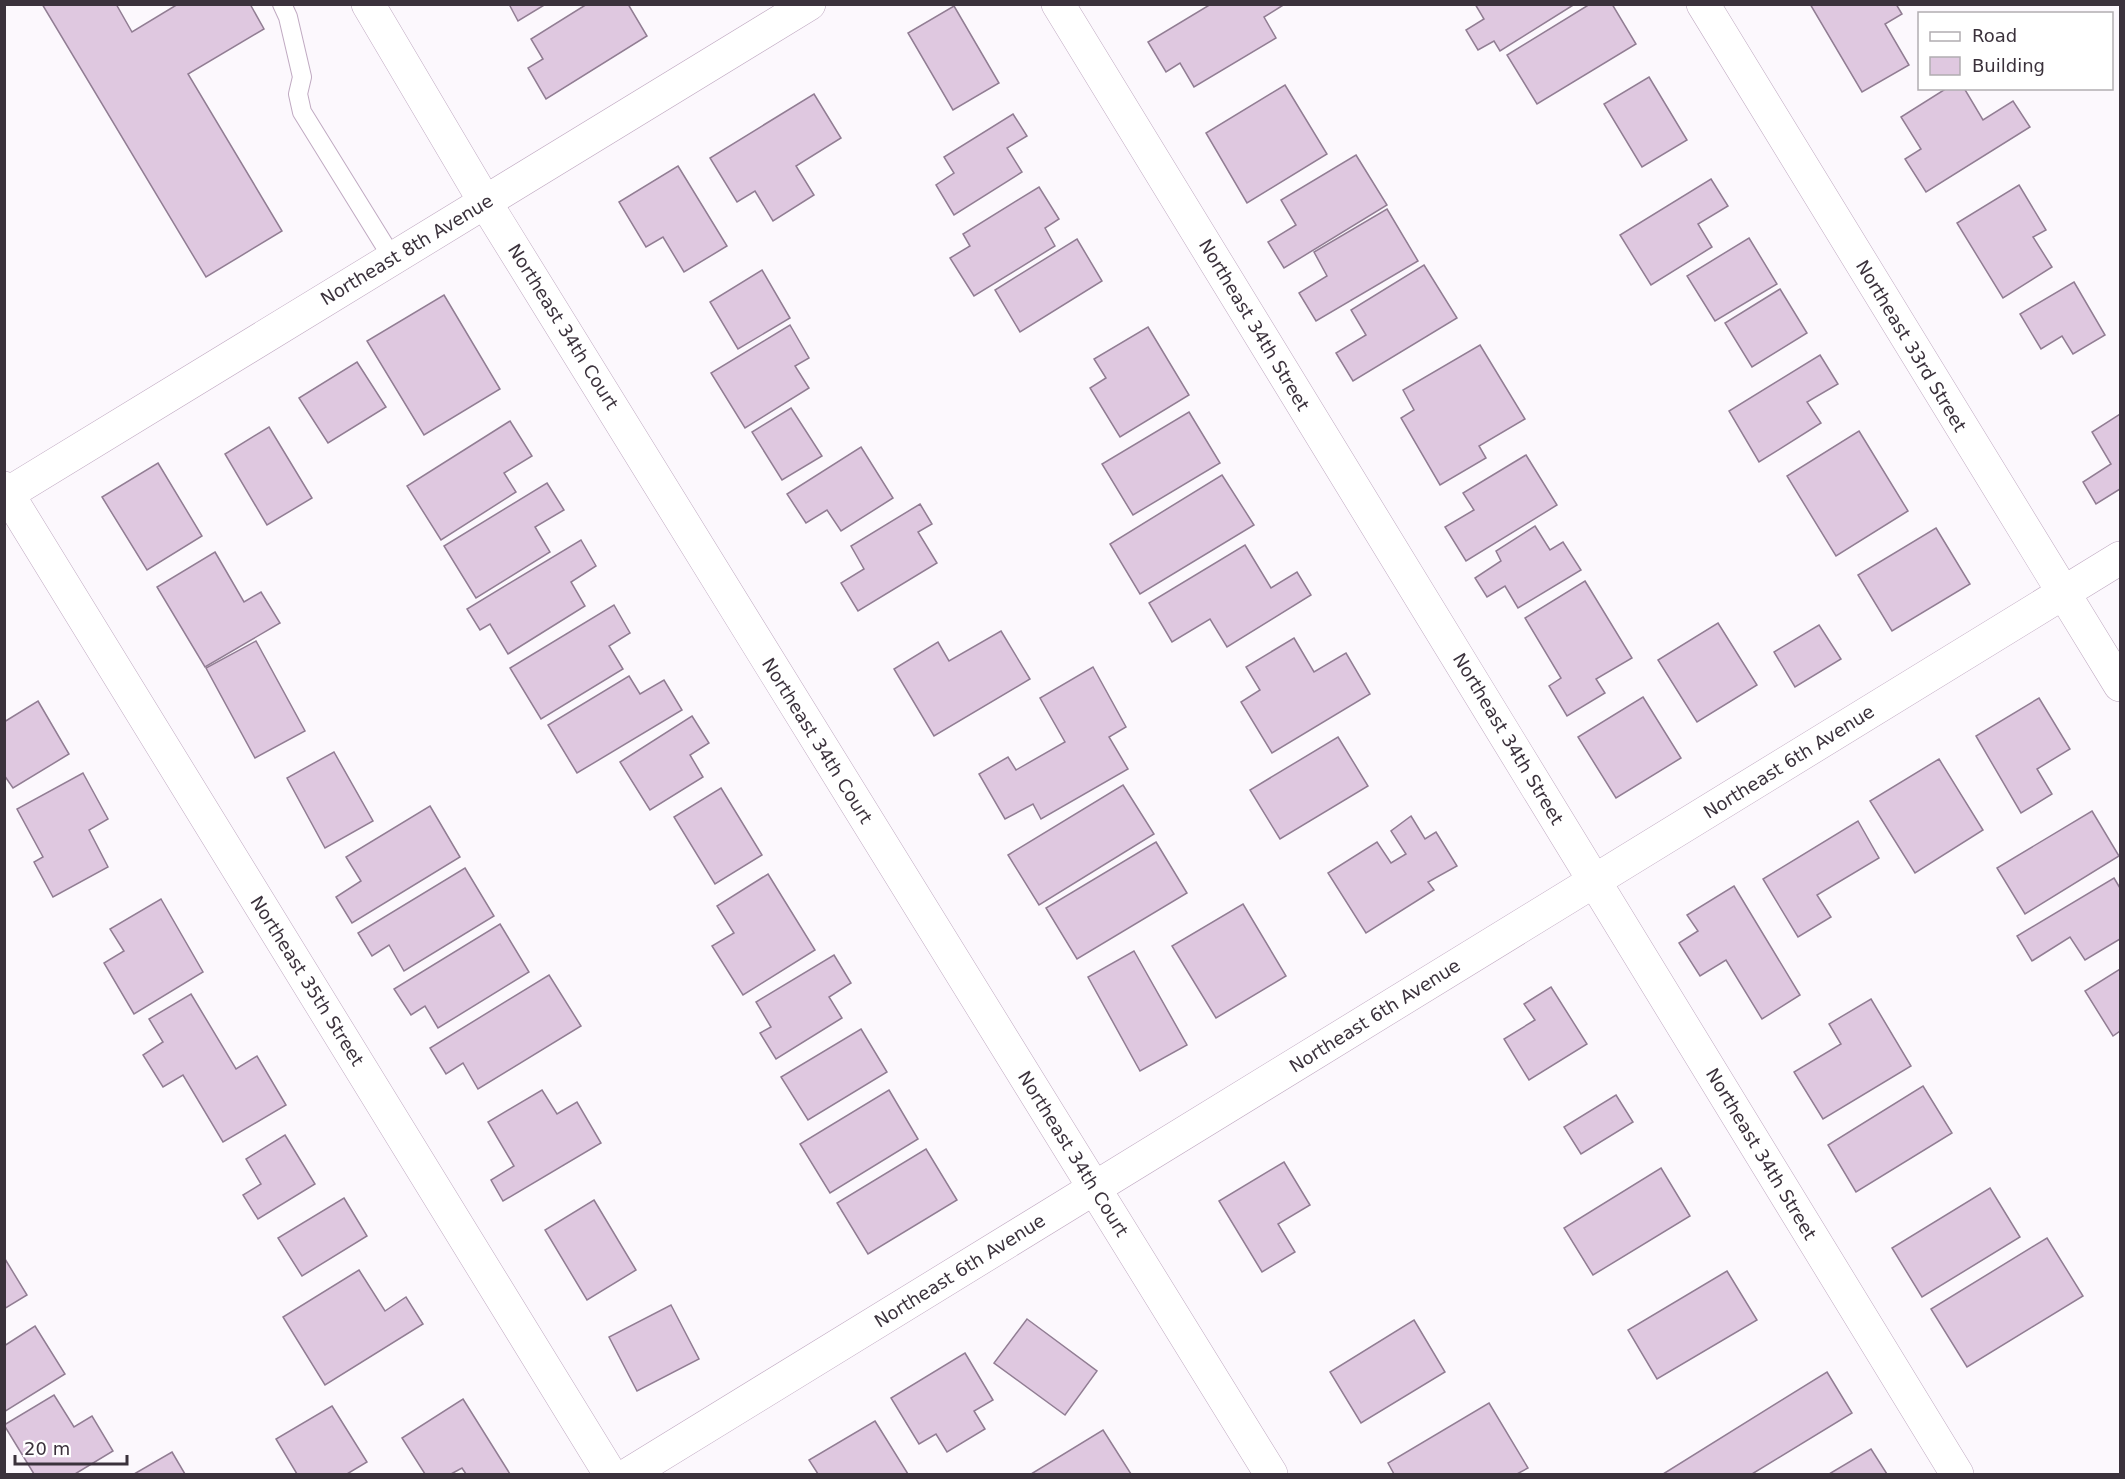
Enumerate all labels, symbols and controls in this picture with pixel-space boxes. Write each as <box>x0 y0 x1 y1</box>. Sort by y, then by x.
legend <box>1918 12 2113 90</box>
text: Road <box>1972 25 2017 46</box>
text: Building <box>1972 55 2045 76</box>
street label: Northeast 8th Avenue <box>317 190 497 309</box>
street label: Northeast 34th Street <box>1195 235 1314 414</box>
street label: Northeast 34th Court <box>504 240 623 413</box>
street label: Northeast 33rd Street <box>1852 256 1971 435</box>
street label: Northeast 34th Street <box>1449 649 1568 828</box>
street label: Northeast 34th Court <box>758 654 877 827</box>
street label: Northeast 6th Avenue <box>1700 700 1878 823</box>
street label: Northeast 35th Street <box>246 892 368 1070</box>
street label: Northeast 6th Avenue <box>1286 954 1464 1077</box>
street label: Northeast 34th Street <box>1702 1064 1821 1243</box>
street label: Northeast 34th Court <box>1014 1067 1133 1240</box>
street label: Northeast 6th Avenue <box>871 1209 1049 1332</box>
scale bar <box>15 1428 128 1466</box>
text: 20 m <box>24 1438 70 1459</box>

